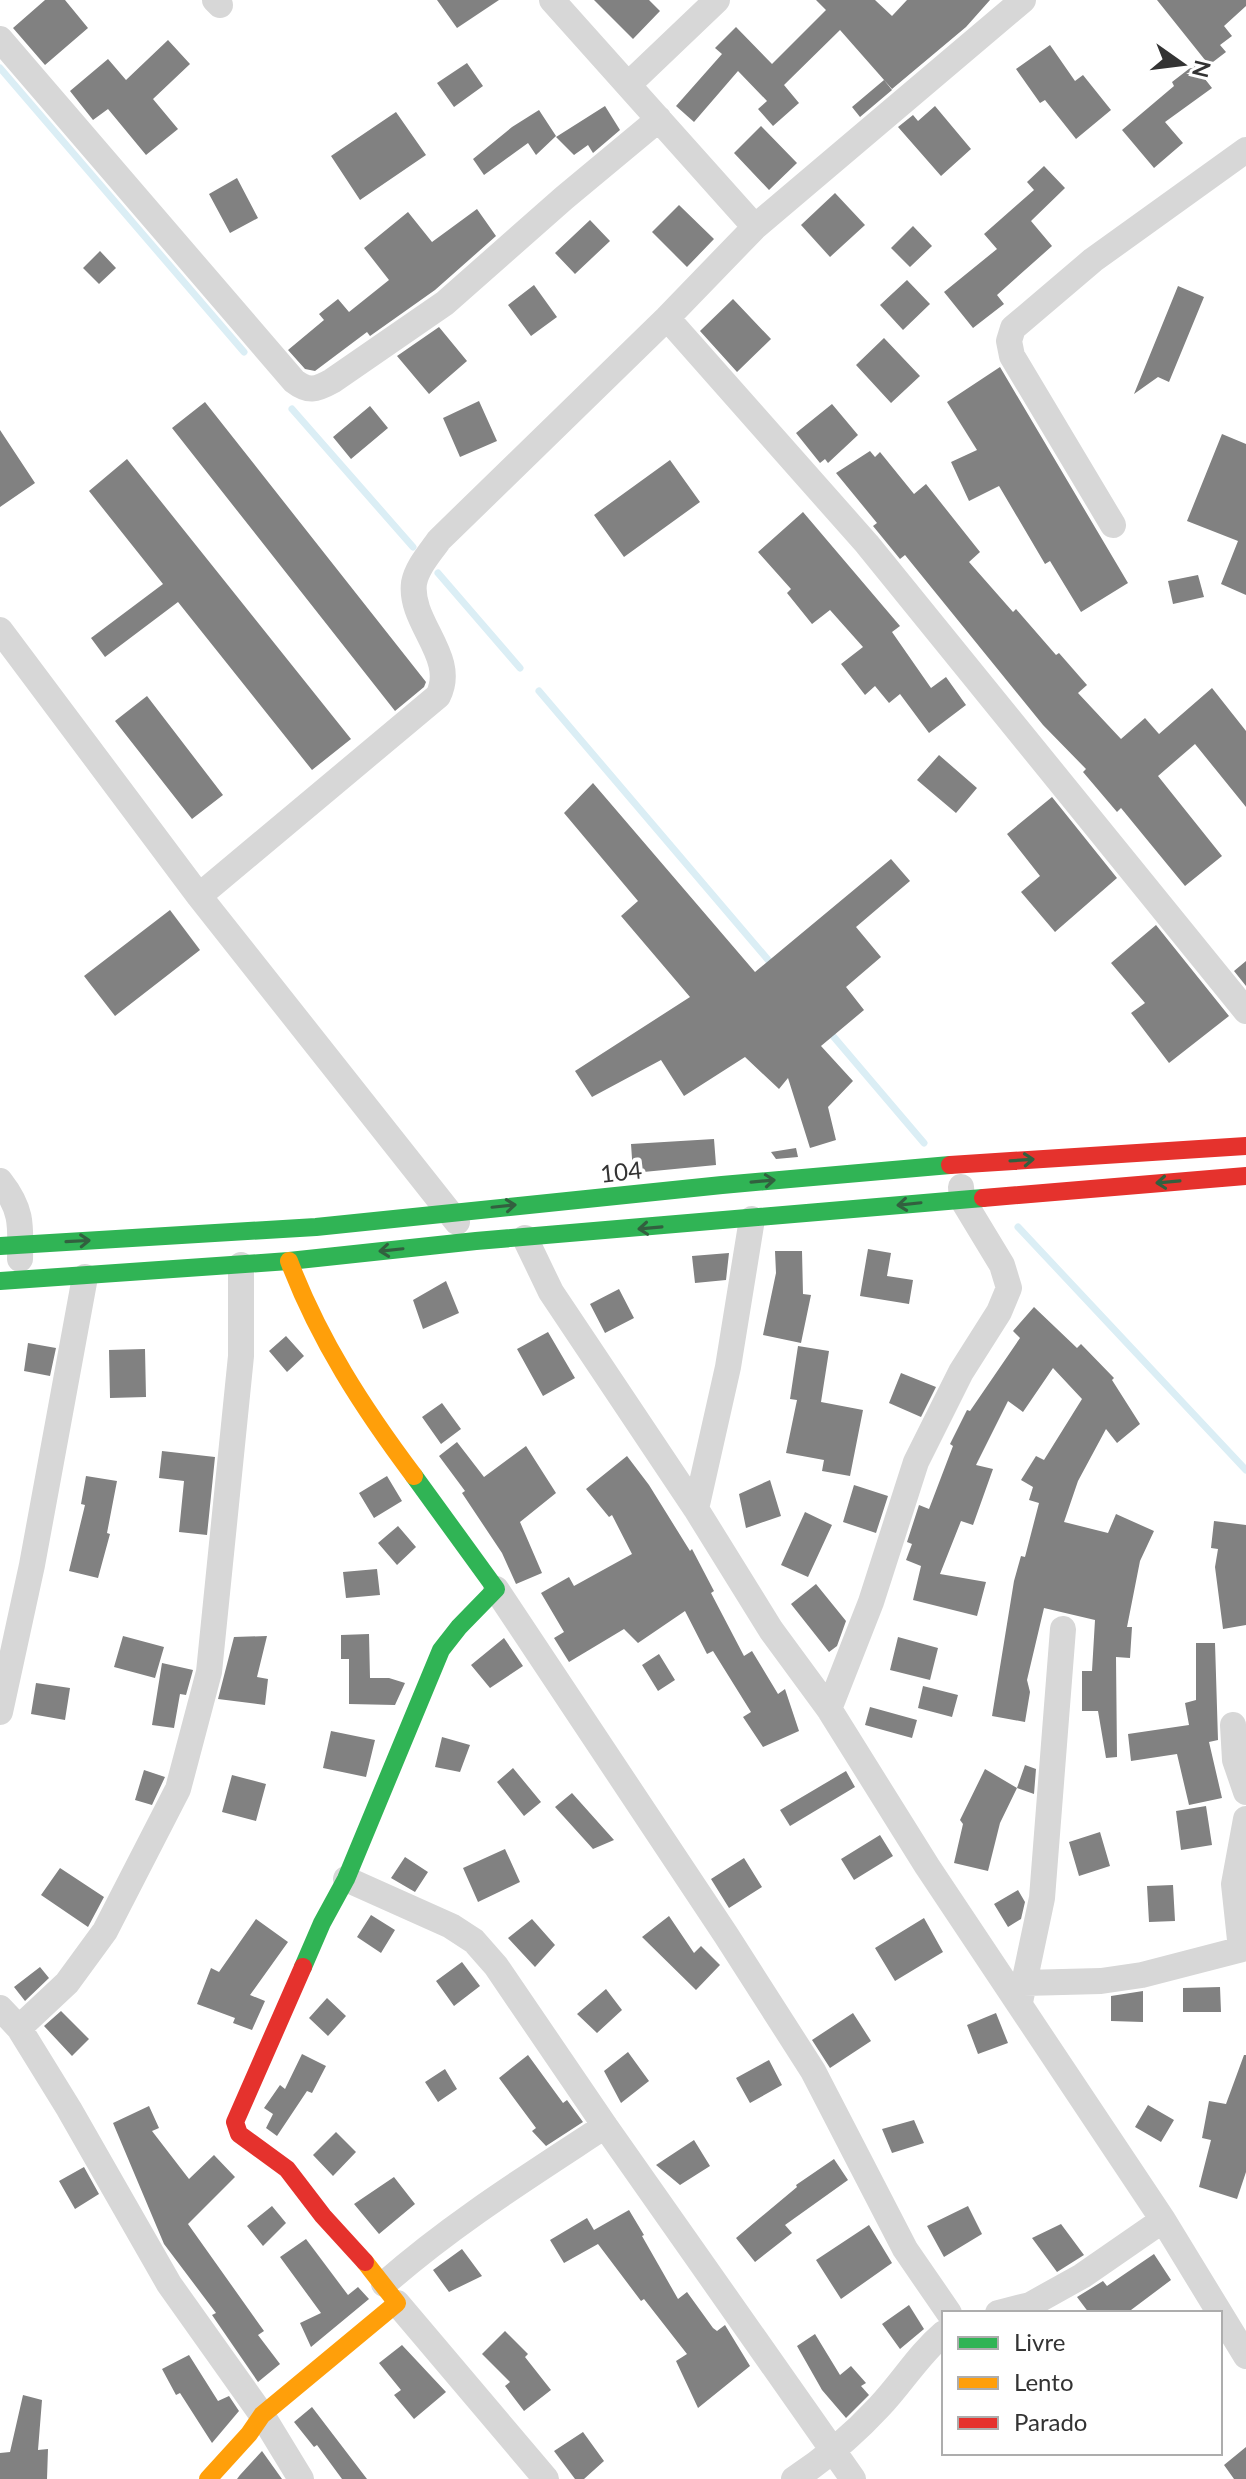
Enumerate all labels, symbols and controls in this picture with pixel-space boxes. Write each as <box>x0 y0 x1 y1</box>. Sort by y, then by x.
north arrow <box>1142 24 1222 104</box>
text: N <box>1187 57 1217 80</box>
one-way arrow <box>1008 1152 1035 1167</box>
street label: 104 <box>599 1154 643 1188</box>
one-way arrow <box>749 1174 776 1189</box>
one-way arrow <box>1155 1175 1182 1190</box>
one-way arrow <box>896 1197 923 1212</box>
one-way arrow <box>490 1199 517 1214</box>
one-way arrow <box>637 1221 664 1236</box>
one-way arrow <box>64 1233 91 1248</box>
one-way arrow <box>378 1243 405 1258</box>
legend <box>942 2311 1222 2455</box>
text: Livre <box>1014 2327 1065 2356</box>
text: Lento <box>1014 2367 1074 2396</box>
text: Parado <box>1014 2407 1087 2436</box>

